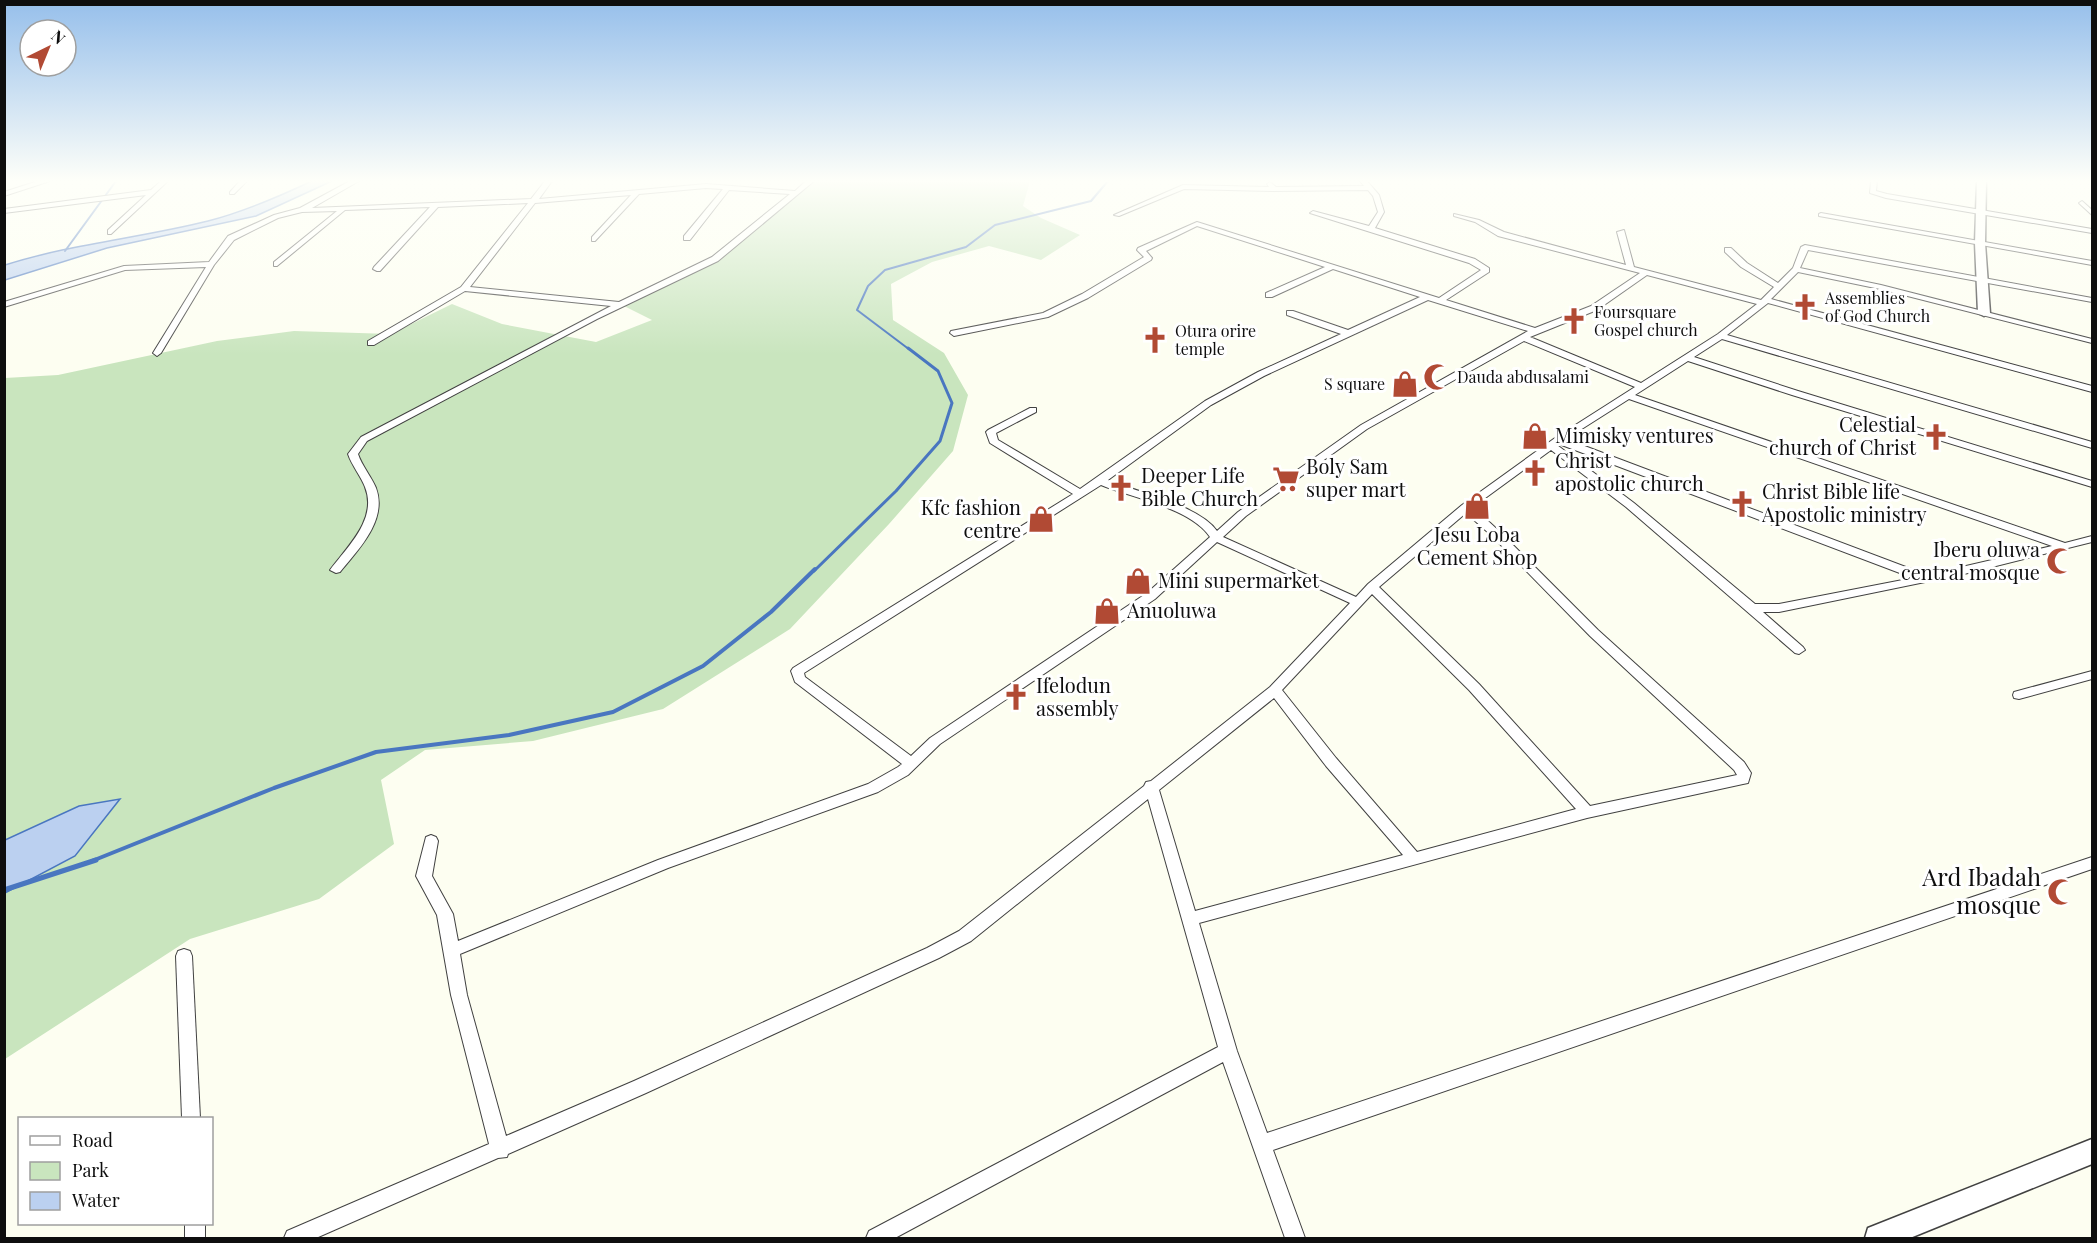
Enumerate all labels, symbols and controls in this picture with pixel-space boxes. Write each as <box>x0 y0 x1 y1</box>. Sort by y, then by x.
north arrow <box>18 18 78 78</box>
text: N <box>47 25 70 49</box>
place label: Assemblies of God Church <box>1824 287 1931 326</box>
church icon: Assemblies of God Church <box>1790 292 1820 322</box>
place label: Foursquare Gospel church <box>1594 301 1698 340</box>
church icon: Foursquare Gospel church <box>1559 306 1589 336</box>
place label: Otura orire temple <box>1175 320 1256 359</box>
church icon: Otura orire temple <box>1140 325 1170 355</box>
mosque icon: Dauda abdusalami <box>1422 362 1452 392</box>
place label: Dauda abdusalami <box>1457 366 1589 387</box>
shop icon: S square <box>1390 369 1420 399</box>
place label: S square <box>1324 373 1385 394</box>
place label: Celestial church of Christ <box>1769 410 1917 460</box>
shop icon: Mimisky ventures <box>1520 421 1550 451</box>
place label: Mimisky ventures <box>1555 421 1714 448</box>
church icon: Celestial church of Christ <box>1921 422 1951 452</box>
place label: Christ apostolic church <box>1555 446 1704 496</box>
place label: Boly Sam super mart <box>1306 452 1406 502</box>
church icon: Christ apostolic church <box>1520 458 1550 488</box>
place label: Deeper Life Bible Church <box>1141 461 1258 511</box>
supermarket icon: Boly Sam super mart <box>1271 464 1301 494</box>
church icon: Deeper Life Bible Church <box>1106 473 1136 503</box>
place label: Christ Bible life Apostolic ministry <box>1761 477 1927 527</box>
church icon: Christ Bible life Apostolic ministry <box>1727 489 1757 519</box>
shop icon: Jesu Loba Cement Shop <box>1462 491 1492 521</box>
place label: Kfc fashion centre <box>921 493 1021 543</box>
shop icon: Kfc fashion centre <box>1026 504 1056 534</box>
place label: Jesu Loba Cement Shop <box>1417 520 1537 570</box>
place label: Iberu oluwa central mosque <box>1901 535 2040 585</box>
mosque icon: Iberu oluwa central mosque <box>2045 546 2075 576</box>
shop icon: Mini supermarket <box>1123 566 1153 596</box>
place label: Mini supermarket <box>1158 566 1320 593</box>
shop icon: Anuoluwa <box>1092 596 1122 626</box>
place label: Anuoluwa <box>1126 596 1217 623</box>
place label: Ifelodun assembly <box>1036 671 1119 721</box>
church icon: Ifelodun assembly <box>1001 682 1031 712</box>
place label: Ard Ibadah mosque <box>1921 860 2041 920</box>
mosque icon: Ard Ibadah mosque <box>2046 877 2076 907</box>
legend <box>18 1117 213 1225</box>
text: Road <box>72 1128 113 1152</box>
text: Park <box>72 1158 109 1182</box>
text: Water <box>71 1188 120 1212</box>

